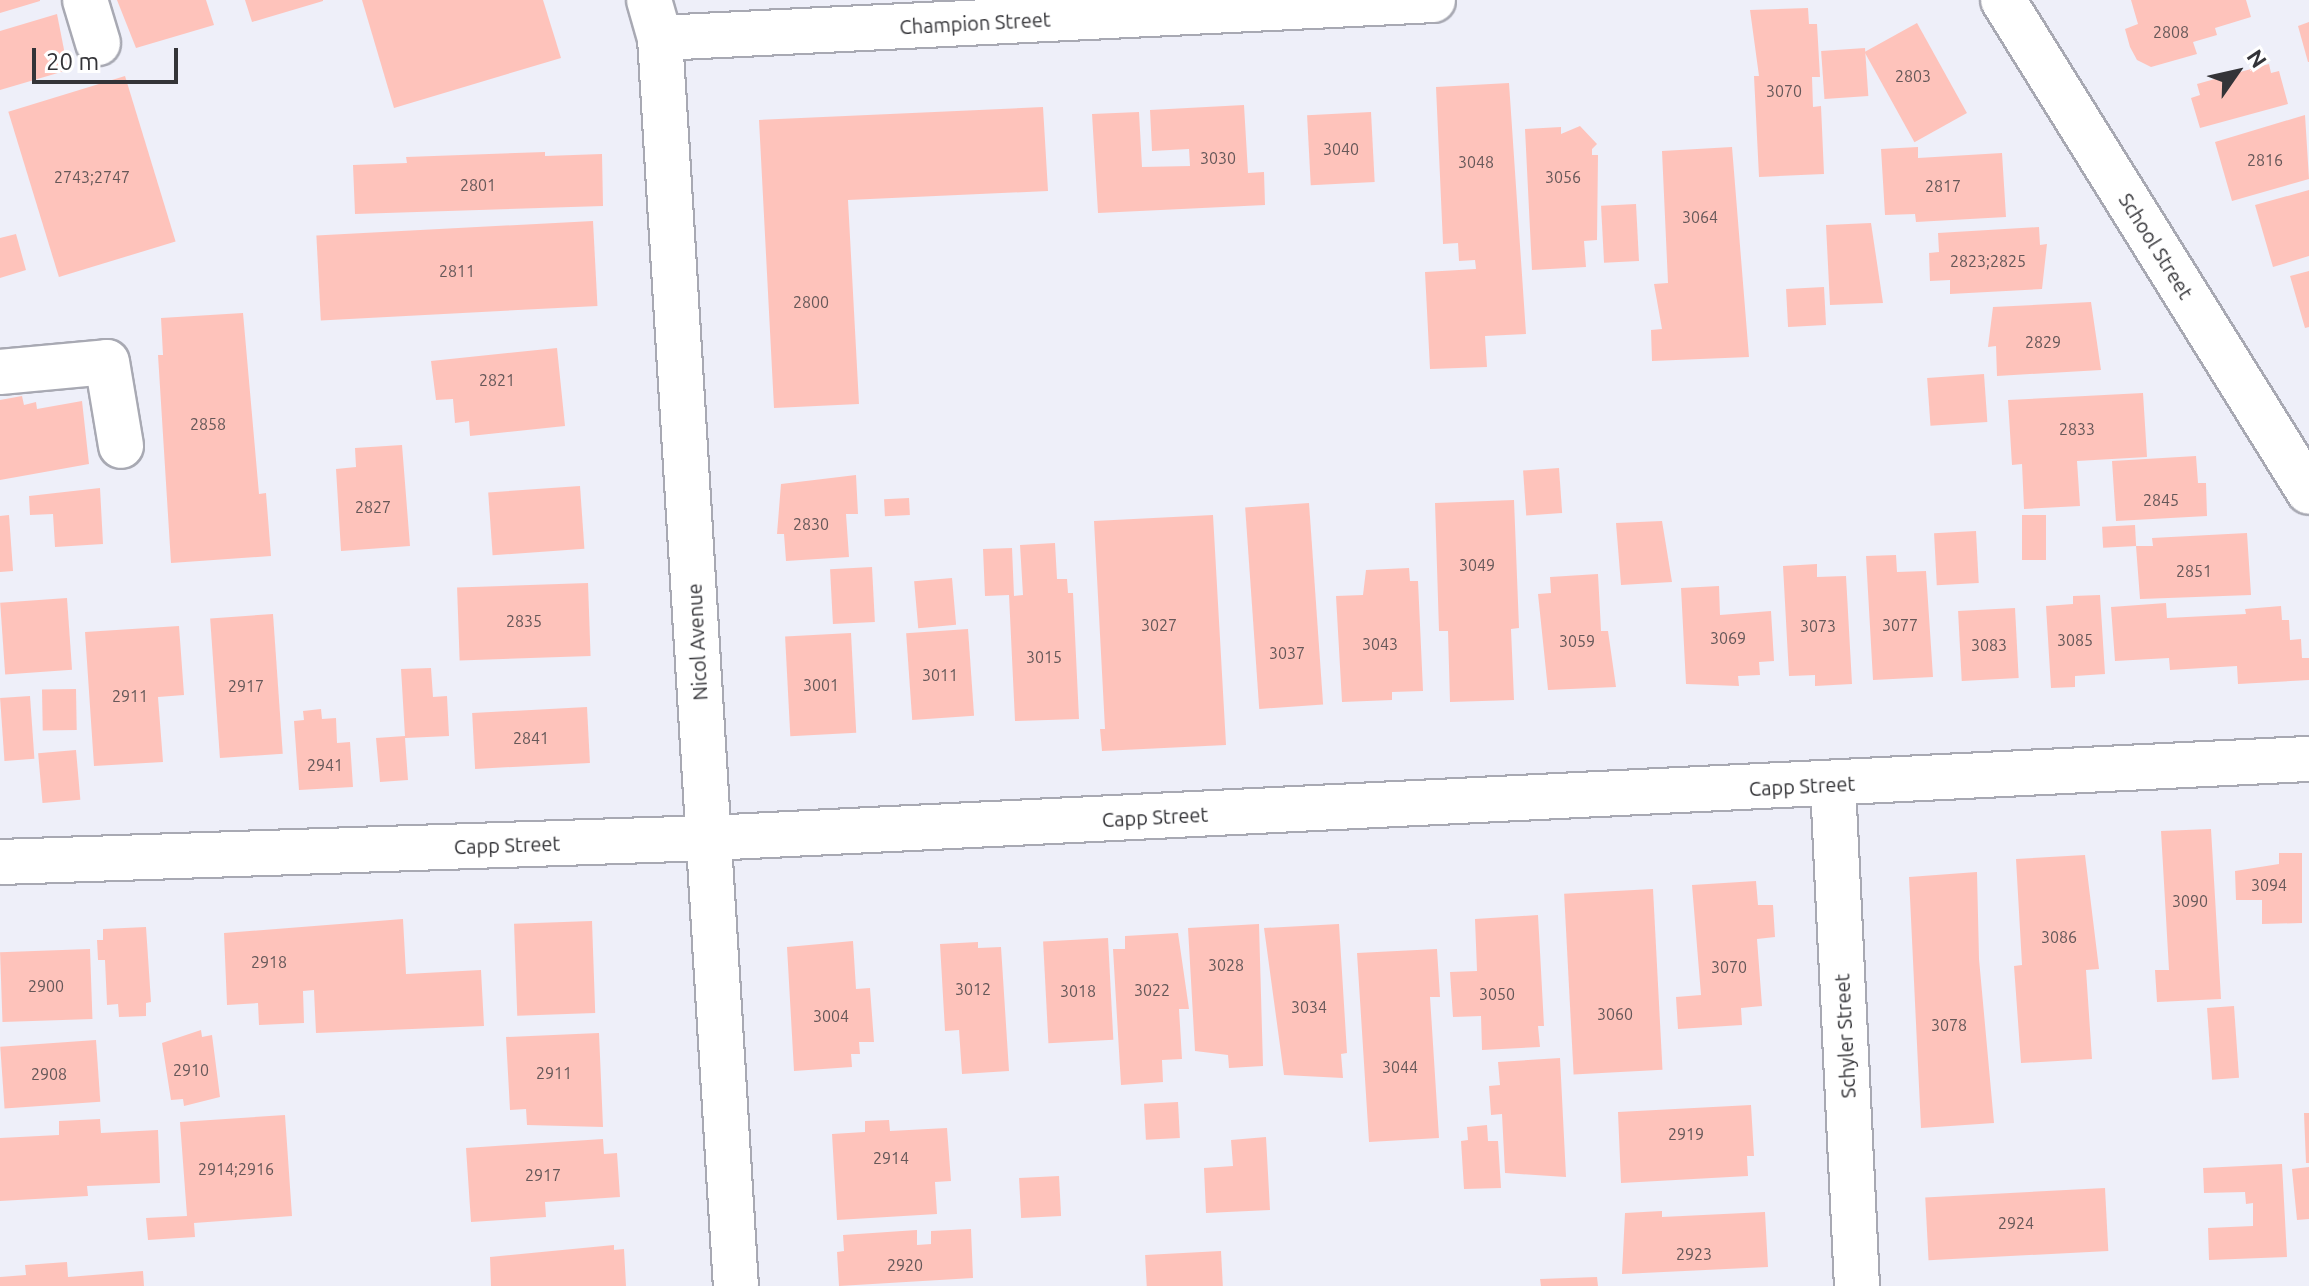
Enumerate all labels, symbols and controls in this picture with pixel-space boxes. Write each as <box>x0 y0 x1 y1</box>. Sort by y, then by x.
street label: Champion Street <box>899 7 1051 39</box>
house number: 2808 <box>2153 22 2189 42</box>
scale bar <box>36 32 182 82</box>
north arrow <box>2197 32 2277 112</box>
text: N <box>2242 44 2272 72</box>
text: 20 m <box>46 48 99 75</box>
house number: 2803 <box>1895 66 1931 86</box>
house number: 3070 <box>1766 81 1802 101</box>
house number: 3040 <box>1323 139 1359 159</box>
house number: 3030 <box>1200 148 1236 168</box>
house number: 2816 <box>2247 150 2283 170</box>
house number: 3048 <box>1458 152 1494 172</box>
house number: 2743;2747 <box>54 167 130 187</box>
house number: 3056 <box>1545 167 1581 187</box>
house number: 2801 <box>460 175 496 195</box>
house number: 2817 <box>1925 176 1961 196</box>
street label: School Street <box>2114 189 2198 303</box>
house number: 3064 <box>1682 207 1718 227</box>
house number: 2823;2825 <box>1950 251 2026 271</box>
house number: 2811 <box>439 261 475 281</box>
house number: 2800 <box>793 292 829 312</box>
house number: 2829 <box>2025 332 2061 352</box>
house number: 2821 <box>479 370 515 390</box>
house number: 2858 <box>190 414 226 434</box>
house number: 2833 <box>2059 419 2095 439</box>
house number: 2845 <box>2143 490 2179 510</box>
house number: 2827 <box>355 497 391 517</box>
house number: 2830 <box>793 514 829 534</box>
house number: 3049 <box>1459 555 1495 575</box>
house number: 2851 <box>2176 561 2212 581</box>
street label: Nicol Avenue <box>682 583 712 701</box>
house number: 2835 <box>506 611 542 631</box>
house number: 3027 <box>1141 615 1177 635</box>
house number: 3077 <box>1882 615 1918 635</box>
house number: 3073 <box>1800 616 1836 636</box>
house number: 3069 <box>1710 628 1746 648</box>
house number: 3085 <box>2057 630 2093 650</box>
house number: 3059 <box>1559 631 1595 651</box>
house number: 3043 <box>1362 634 1398 654</box>
house number: 3083 <box>1971 635 2007 655</box>
house number: 3037 <box>1269 643 1305 663</box>
house number: 3015 <box>1026 647 1062 667</box>
house number: 3011 <box>922 665 958 685</box>
house number: 3001 <box>803 675 839 695</box>
house number: 2917 <box>228 676 264 696</box>
house number: 2911 <box>112 686 148 706</box>
house number: 2841 <box>513 728 549 748</box>
house number: 2941 <box>307 755 343 775</box>
street label: Capp Street <box>1748 771 1856 801</box>
street label: Capp Street <box>1101 802 1209 832</box>
street label: Capp Street <box>453 831 561 859</box>
house number: 3094 <box>2251 875 2287 895</box>
house number: 3090 <box>2172 891 2208 911</box>
house number: 3086 <box>2041 927 2077 947</box>
house number: 2918 <box>251 952 287 972</box>
house number: 3028 <box>1208 955 1244 975</box>
house number: 3070 <box>1711 957 1747 977</box>
street label: Schyler Street <box>1830 973 1860 1099</box>
house number: 2900 <box>28 976 64 996</box>
house number: 3012 <box>955 979 991 999</box>
house number: 3022 <box>1134 980 1170 1000</box>
house number: 3018 <box>1060 981 1096 1001</box>
house number: 3050 <box>1479 984 1515 1004</box>
house number: 3034 <box>1291 997 1327 1017</box>
house number: 3060 <box>1597 1004 1633 1024</box>
house number: 3004 <box>813 1006 849 1026</box>
house number: 3078 <box>1931 1015 1967 1035</box>
house number: 3044 <box>1382 1057 1418 1077</box>
house number: 2910 <box>173 1060 209 1080</box>
house number: 2911 <box>536 1063 572 1083</box>
house number: 2908 <box>31 1064 67 1084</box>
house number: 2919 <box>1668 1124 1704 1144</box>
house number: 2914 <box>873 1148 909 1168</box>
house number: 2914;2916 <box>198 1159 274 1179</box>
house number: 2917 <box>525 1165 561 1185</box>
house number: 2924 <box>1998 1213 2034 1233</box>
house number: 2923 <box>1676 1244 1712 1264</box>
house number: 2920 <box>887 1255 923 1275</box>

